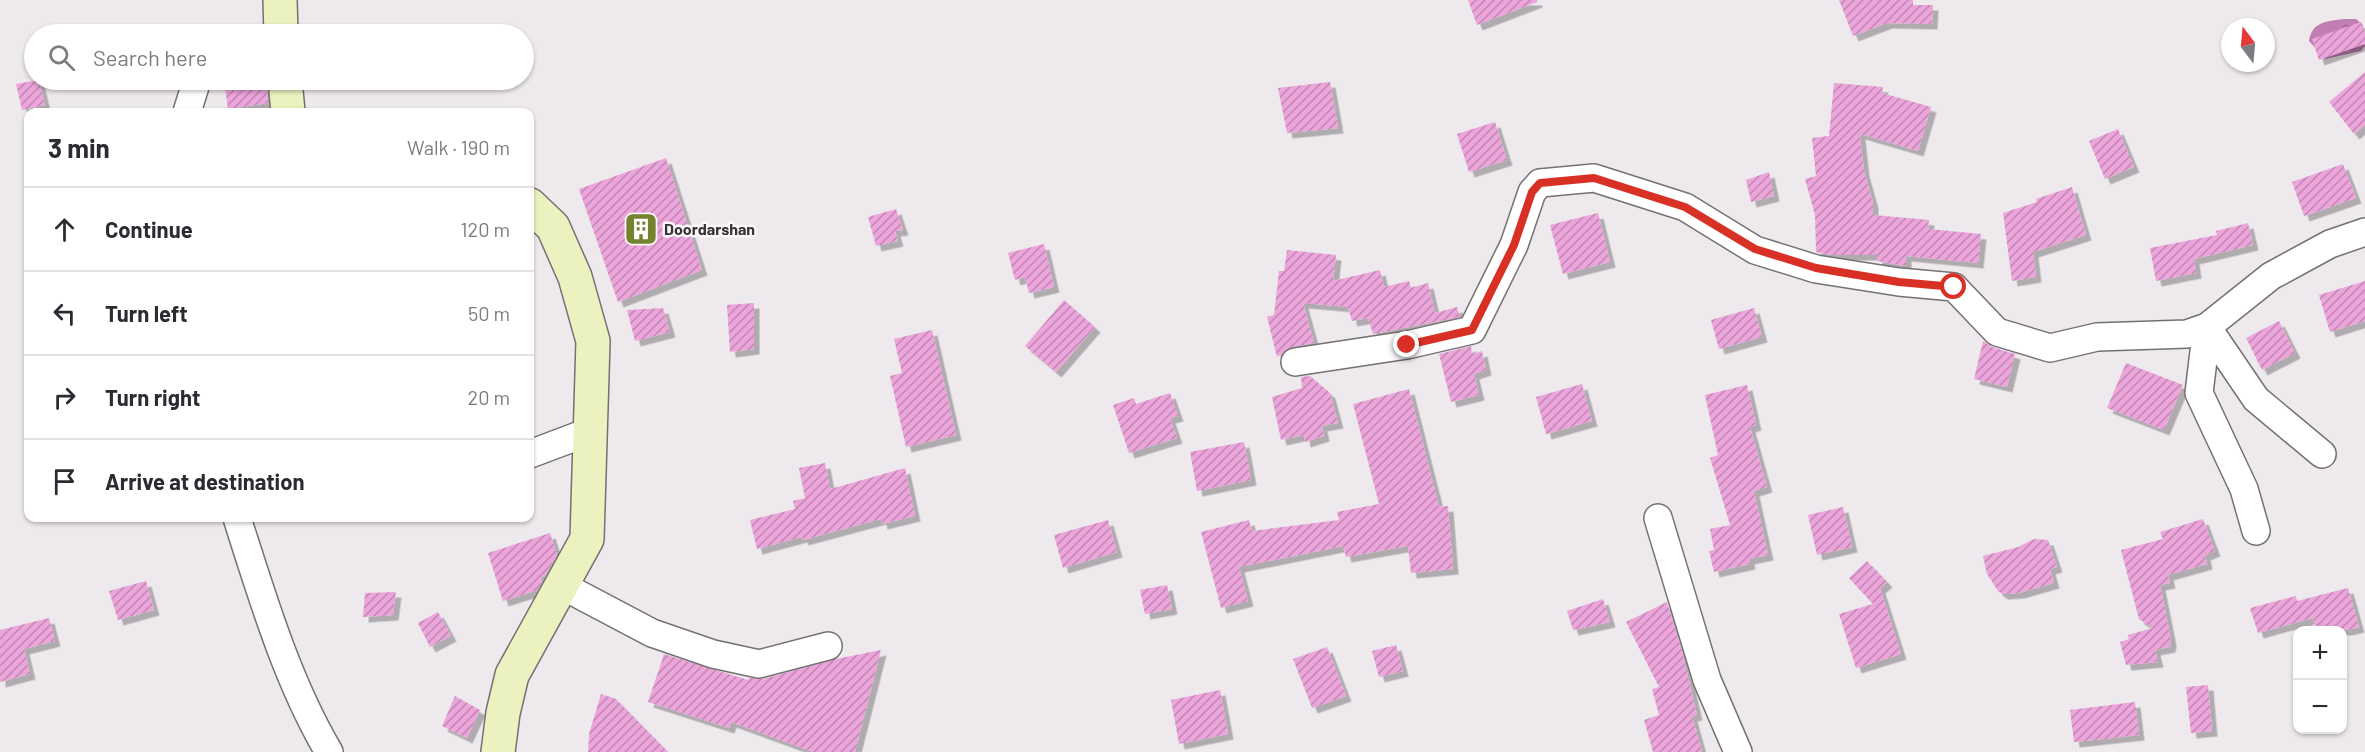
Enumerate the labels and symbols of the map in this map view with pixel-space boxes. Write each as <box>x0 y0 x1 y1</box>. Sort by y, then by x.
north arrow <box>2221 18 2275 72</box>
building icon: Doordarshan <box>623 211 659 247</box>
place label: Doordarshan <box>664 219 755 238</box>
route start <box>1940 273 1966 299</box>
route end <box>1393 331 1419 357</box>

